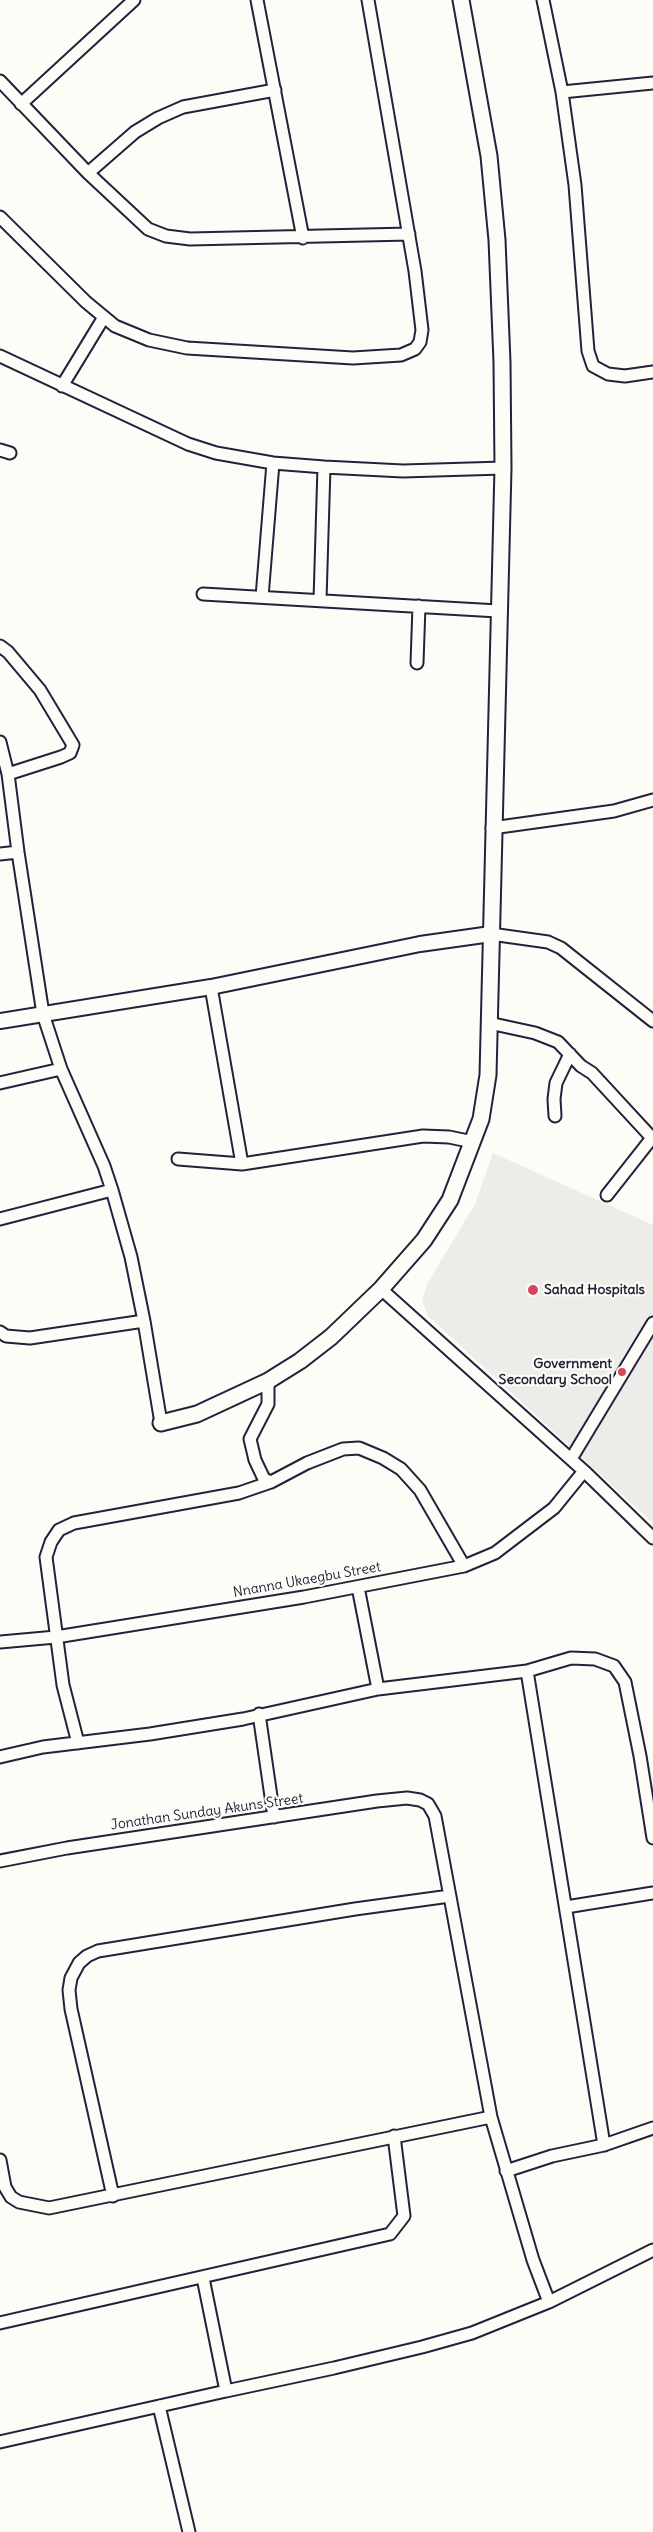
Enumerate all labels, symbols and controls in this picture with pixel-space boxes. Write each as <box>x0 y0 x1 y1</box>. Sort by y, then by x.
place label: Sahad Hospitals <box>544 1282 645 1298</box>
marker: Sahad Hospitals <box>526 1283 540 1297</box>
place label: Government Secondary School <box>499 1356 612 1388</box>
marker: Government Secondary School <box>616 1366 628 1378</box>
street label: Nnanna Ukaegbu Street <box>232 1559 382 1601</box>
street label: Jonathan Sunday Akuns Street <box>110 1790 304 1834</box>

